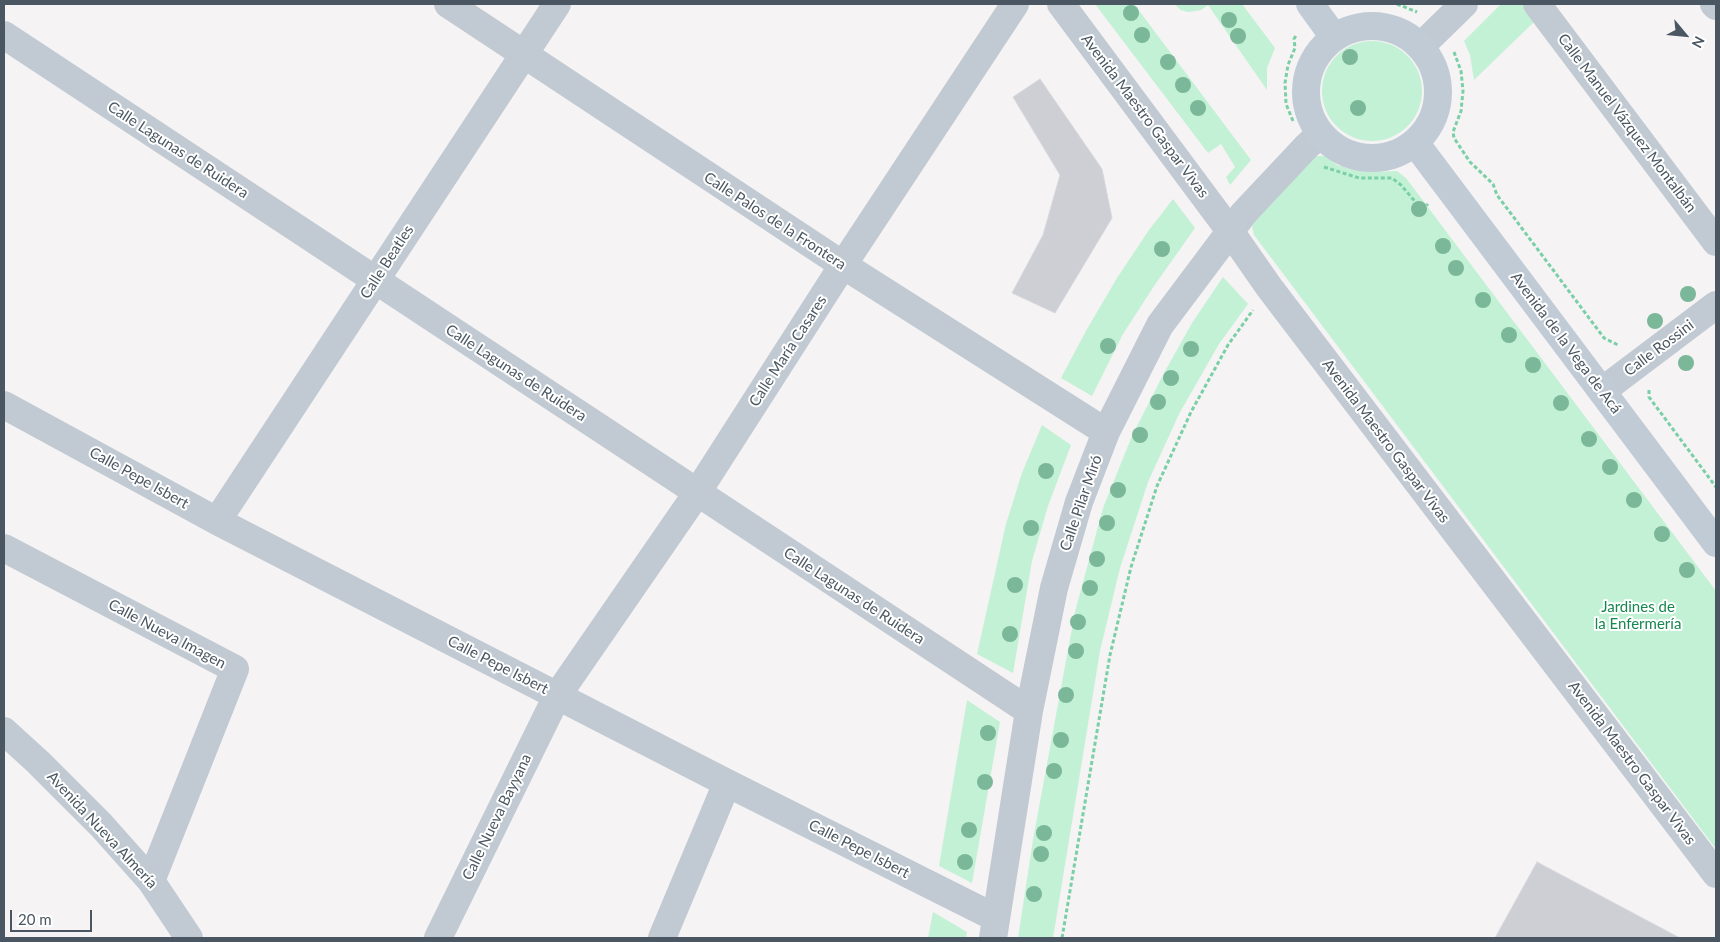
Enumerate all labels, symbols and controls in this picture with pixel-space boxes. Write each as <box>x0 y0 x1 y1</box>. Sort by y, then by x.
north arrow <box>1660 10 1710 60</box>
street label: Calle Manuel Vázquez Montalbán <box>1554 30 1700 216</box>
street label: Avenida Maestro Gaspar Vivas <box>1078 31 1212 201</box>
text: N <box>1689 34 1709 51</box>
street label: Calle Lagunas de Ruidera <box>104 98 252 202</box>
street label: Calle Palos de la Frontera <box>701 168 849 274</box>
street label: Calle Beatles <box>356 222 418 302</box>
street label: Avenida de la Vega de Acá <box>1507 269 1625 417</box>
street label: Calle María Casares <box>745 292 831 410</box>
street label: Calle Rossini <box>1621 316 1697 380</box>
street label: Calle Lagunas de Ruidera <box>442 321 590 425</box>
street label: Avenida Maestro Gaspar Vivas <box>1319 356 1453 526</box>
street label: Calle Pepe Isbert <box>86 443 192 513</box>
street label: Calle Pilar Miró <box>1056 453 1106 553</box>
street label: Calle Lagunas de Ruidera <box>780 544 928 648</box>
street label: Calle Nueva Imagen <box>105 595 229 673</box>
park label: Jardines de la Enfermería <box>1595 598 1681 633</box>
street label: Calle Pepe Isbert <box>445 632 551 698</box>
street label: Avenida Maestro Gaspar Vivas <box>1565 678 1699 848</box>
street label: Calle Nueva Bayyana <box>459 751 535 883</box>
street label: Avenida Nueva Almería <box>43 768 161 892</box>
street label: Calle Pepe Isbert <box>806 816 912 882</box>
scale bar <box>12 900 95 932</box>
text: 20 m <box>18 910 52 928</box>

